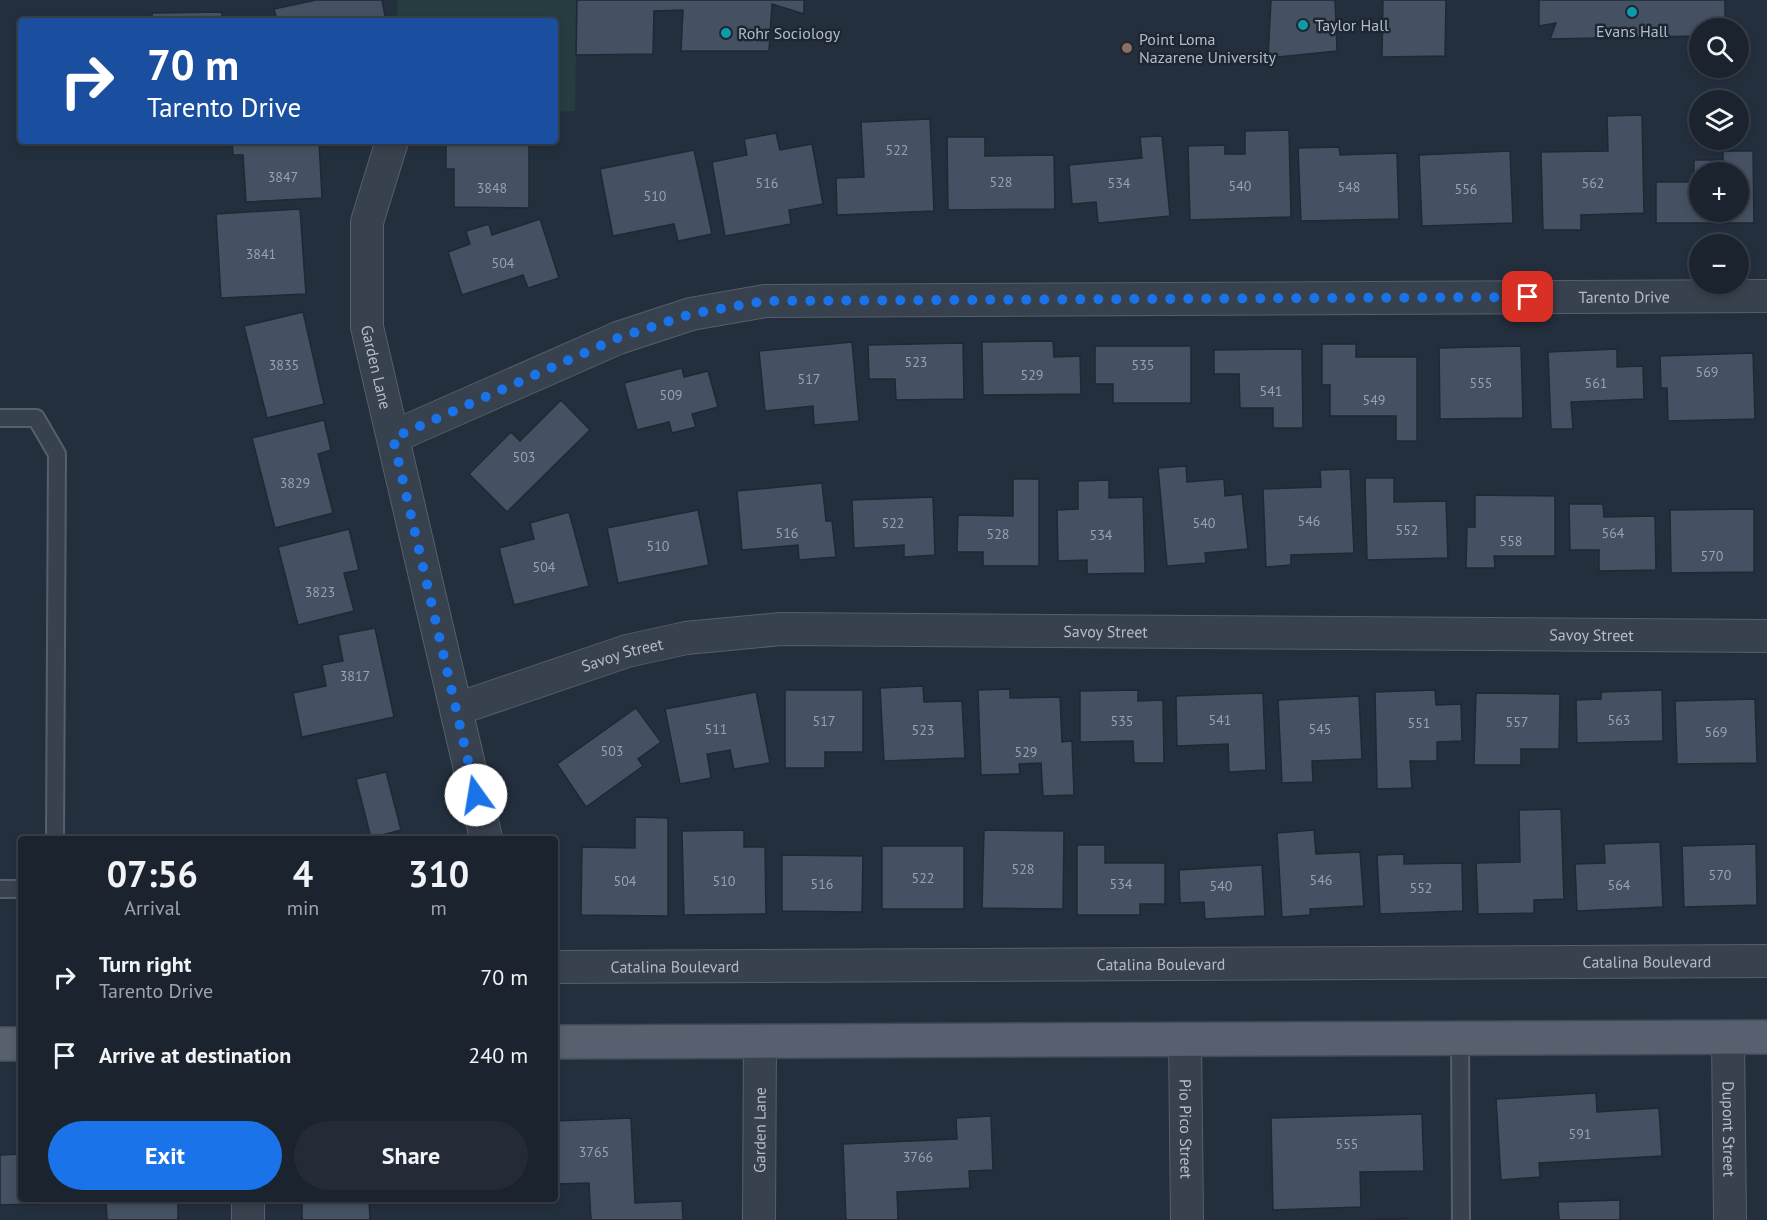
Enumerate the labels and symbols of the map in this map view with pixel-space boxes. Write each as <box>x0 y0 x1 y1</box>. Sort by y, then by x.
marker: Evans Hall <box>1625 5 1639 19</box>
place label: Taylor Hall <box>1315 15 1389 35</box>
marker: Taylor Hall <box>1296 18 1310 32</box>
place label: Evans Hall <box>1596 21 1668 41</box>
place label: Rohr Sociology <box>738 23 841 43</box>
marker: Rohr Sociology <box>719 26 733 40</box>
place label: Point Loma Nazarene University <box>1139 29 1277 67</box>
marker: Point Loma Nazarene University <box>1120 41 1134 55</box>
house number: 522 <box>886 141 908 159</box>
house number: 3847 <box>268 168 298 186</box>
house number: 528 <box>990 173 1012 191</box>
house number: 516 <box>756 174 778 192</box>
house number: 534 <box>1108 174 1131 192</box>
house number: 562 <box>1582 174 1604 192</box>
house number: 540 <box>1229 177 1252 195</box>
house number: 548 <box>1338 178 1360 196</box>
house number: 3848 <box>477 179 507 197</box>
house number: 556 <box>1455 180 1477 198</box>
house number: 510 <box>644 187 667 205</box>
house number: 3841 <box>246 245 276 263</box>
house number: 504 <box>492 254 515 272</box>
pin <box>1502 271 1553 322</box>
street label: Tarento Drive <box>1578 286 1670 307</box>
street label: Garden Lane <box>357 323 396 411</box>
house number: 523 <box>905 353 927 371</box>
house number: 3835 <box>269 356 299 374</box>
house number: 535 <box>1132 356 1154 374</box>
house number: 569 <box>1696 363 1718 381</box>
house number: 529 <box>1021 366 1043 384</box>
house number: 517 <box>798 370 820 388</box>
house number: 555 <box>1470 374 1492 392</box>
house number: 561 <box>1585 374 1607 392</box>
house number: 541 <box>1260 382 1282 400</box>
house number: 509 <box>660 386 682 404</box>
house number: 549 <box>1363 391 1385 409</box>
house number: 503 <box>513 448 535 466</box>
house number: 3829 <box>280 474 310 492</box>
house number: 546 <box>1298 512 1320 530</box>
house number: 522 <box>882 514 904 532</box>
house number: 540 <box>1193 514 1216 532</box>
house number: 552 <box>1396 521 1418 539</box>
house number: 516 <box>776 524 798 542</box>
house number: 564 <box>1602 524 1625 542</box>
house number: 528 <box>987 525 1009 543</box>
house number: 534 <box>1090 526 1113 544</box>
house number: 558 <box>1500 532 1522 550</box>
house number: 510 <box>647 537 670 555</box>
house number: 570 <box>1701 547 1724 565</box>
house number: 504 <box>533 558 556 576</box>
house number: 3823 <box>305 583 335 601</box>
street label: Savoy Street <box>1063 621 1148 642</box>
street label: Savoy Street <box>1549 624 1634 645</box>
street label: Savoy Street <box>578 633 665 676</box>
house number: 3817 <box>340 667 370 685</box>
house number: 541 <box>1209 711 1231 729</box>
house number: 563 <box>1608 711 1630 729</box>
house number: 517 <box>813 712 835 730</box>
house number: 535 <box>1111 712 1133 730</box>
house number: 557 <box>1506 713 1528 731</box>
house number: 551 <box>1408 714 1430 732</box>
house number: 511 <box>705 720 727 738</box>
house number: 545 <box>1309 720 1331 738</box>
house number: 523 <box>912 721 934 739</box>
house number: 569 <box>1705 723 1727 741</box>
house number: 503 <box>601 742 623 760</box>
house number: 529 <box>1015 743 1037 761</box>
position arrow <box>444 763 508 827</box>
house number: 528 <box>1012 860 1034 878</box>
house number: 570 <box>1709 866 1732 884</box>
house number: 522 <box>912 869 934 887</box>
house number: 546 <box>1310 871 1332 889</box>
house number: 504 <box>614 872 637 890</box>
house number: 510 <box>713 872 736 890</box>
house number: 516 <box>811 875 833 893</box>
house number: 534 <box>1110 875 1133 893</box>
house number: 564 <box>1608 876 1631 894</box>
house number: 540 <box>1210 877 1233 895</box>
house number: 552 <box>1410 879 1432 897</box>
street label: Catalina Boulevard <box>1582 951 1711 972</box>
street label: Catalina Boulevard <box>1096 954 1225 974</box>
street label: Catalina Boulevard <box>610 956 740 977</box>
street label: Pio Pico Street <box>1175 1079 1197 1180</box>
street label: Dupont Street <box>1718 1081 1740 1178</box>
street label: Garden Lane <box>749 1087 770 1173</box>
house number: 591 <box>1569 1125 1591 1143</box>
house number: 555 <box>1336 1135 1358 1153</box>
house number: 3765 <box>579 1143 609 1161</box>
house number: 3766 <box>903 1148 933 1166</box>

